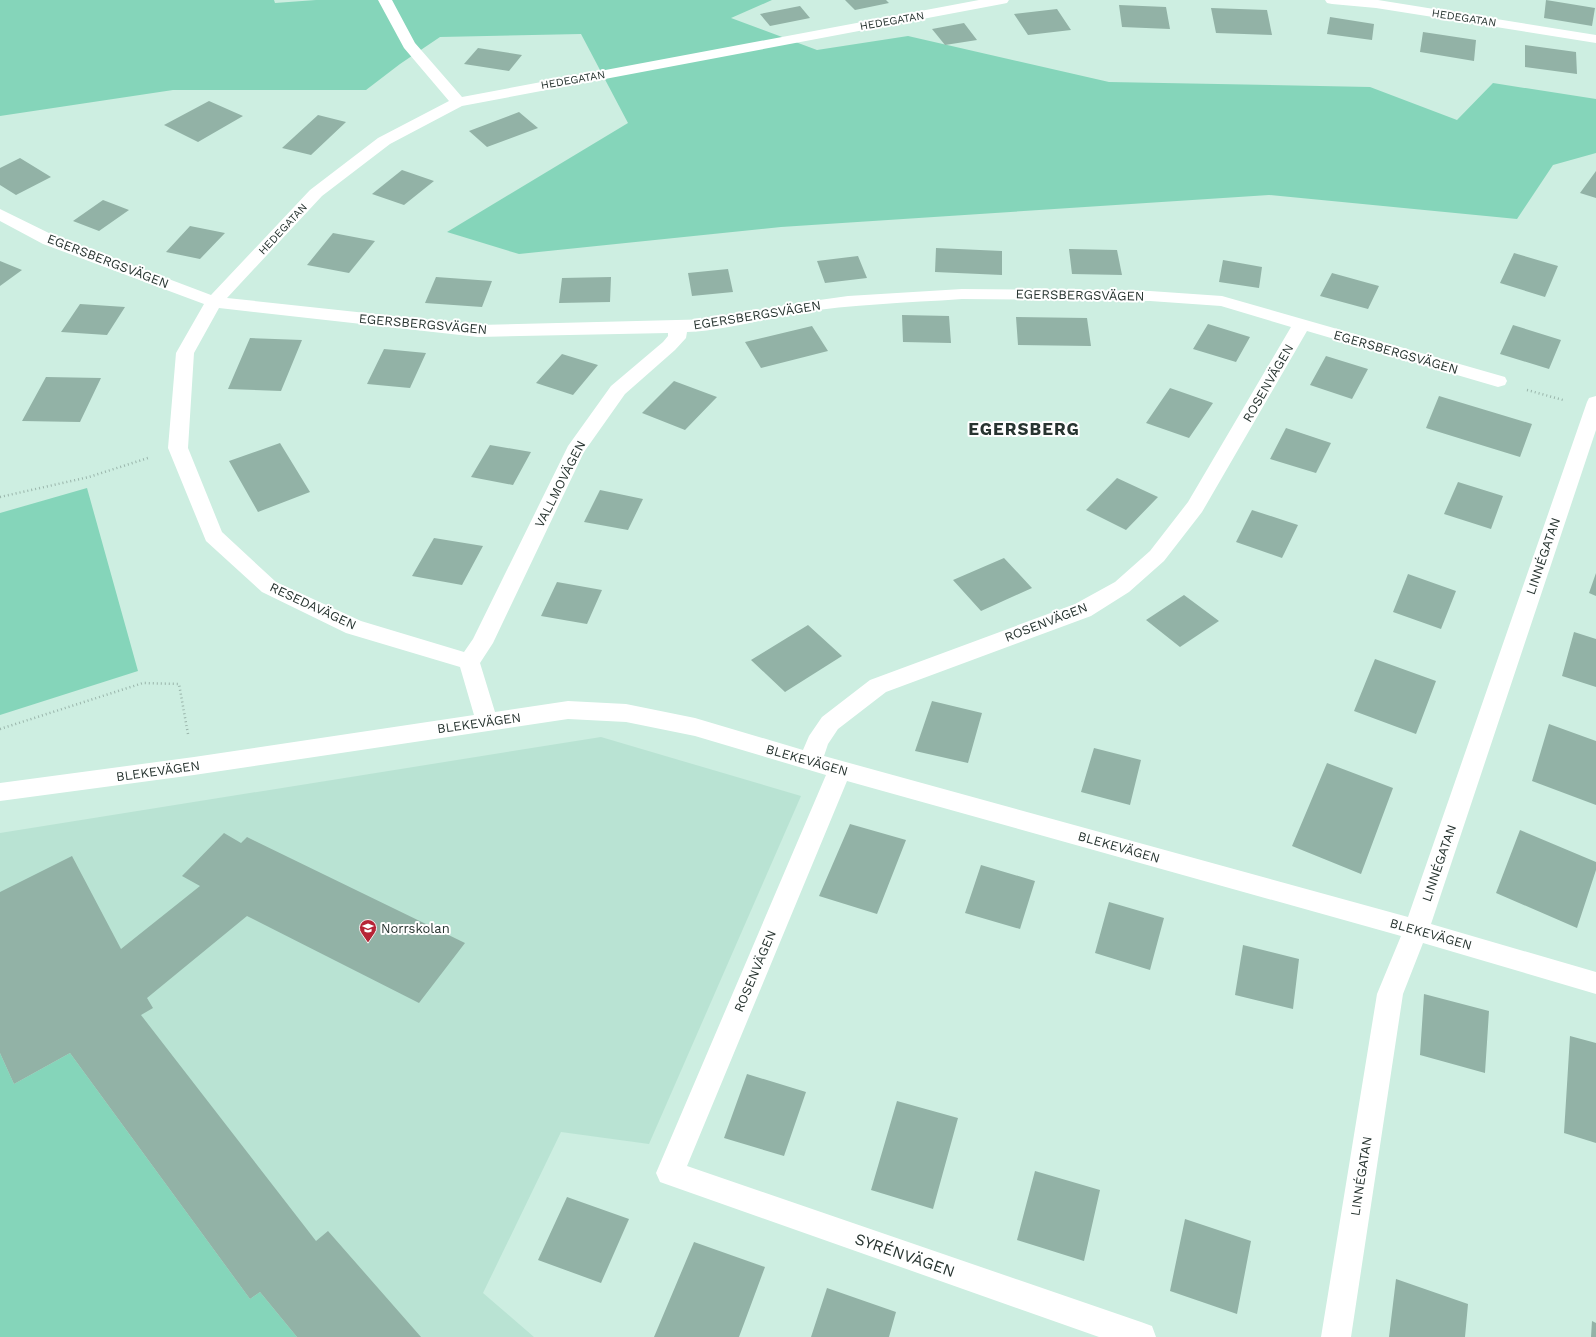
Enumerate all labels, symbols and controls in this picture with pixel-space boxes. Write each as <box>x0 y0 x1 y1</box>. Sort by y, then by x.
street label: HEDEGATAN <box>1431 6 1497 30</box>
street label: HEDEGATAN <box>859 9 925 33</box>
street label: HEDEGATAN <box>540 68 606 92</box>
street label: HEDEGATAN <box>256 201 310 257</box>
street label: EGERSBERGSVÄGEN <box>45 231 171 291</box>
street label: EGERSBERGSVÄGEN <box>1015 286 1145 304</box>
street label: EGERSBERGSVÄGEN <box>692 298 822 332</box>
street label: EGERSBERGSVÄGEN <box>358 311 488 337</box>
street label: EGERSBERGSVÄGEN <box>1332 327 1460 377</box>
street label: ROSENVÄGEN <box>1240 341 1296 425</box>
district label: EGERSBERG <box>968 419 1080 439</box>
street label: VALLMOVÄGEN <box>532 438 588 530</box>
street label: LINNÉGATAN <box>1522 515 1563 596</box>
street label: RESEDAVÄGEN <box>267 579 359 633</box>
street label: ROSENVÄGEN <box>1002 599 1090 645</box>
street label: BLEKEVÄGEN <box>436 710 522 736</box>
street label: BLEKEVÄGEN <box>764 741 850 779</box>
street label: BLEKEVÄGEN <box>115 758 201 784</box>
street label: LINNÉGATAN <box>1418 822 1459 903</box>
street label: BLEKEVÄGEN <box>1076 828 1162 866</box>
street label: BLEKEVÄGEN <box>1388 915 1474 953</box>
school or university icon: Norrskolan <box>358 918 378 943</box>
place label: Norrskolan <box>381 921 450 936</box>
street label: ROSENVÄGEN <box>731 928 779 1014</box>
street label: LINNÉGATAN <box>1346 1135 1375 1217</box>
street label: SYRÉNVÄGEN <box>852 1229 958 1281</box>

